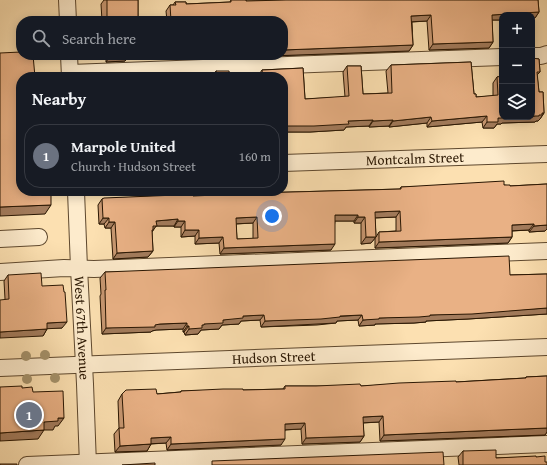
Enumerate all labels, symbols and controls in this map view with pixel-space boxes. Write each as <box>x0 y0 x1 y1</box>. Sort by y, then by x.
map controls <box>499 12 535 120</box>
button: + <box>499 12 535 48</box>
search box <box>16 16 288 60</box>
icon: search <box>30 27 52 49</box>
text: Search here <box>62 28 136 49</box>
button: − <box>499 48 535 84</box>
button: layers <box>499 84 535 120</box>
text: Nearby <box>32 86 86 111</box>
text: Marpole United <box>71 136 176 157</box>
text: 1 <box>43 147 49 166</box>
text: 160 m <box>239 147 271 166</box>
street label: Montcalm Street <box>365 147 464 170</box>
text: Church · Hudson Street <box>71 157 196 176</box>
your location <box>262 206 282 226</box>
street label: West 67th Avenue <box>69 275 95 381</box>
street label: Hudson Street <box>232 346 316 369</box>
pin: 1 <box>16 400 42 430</box>

